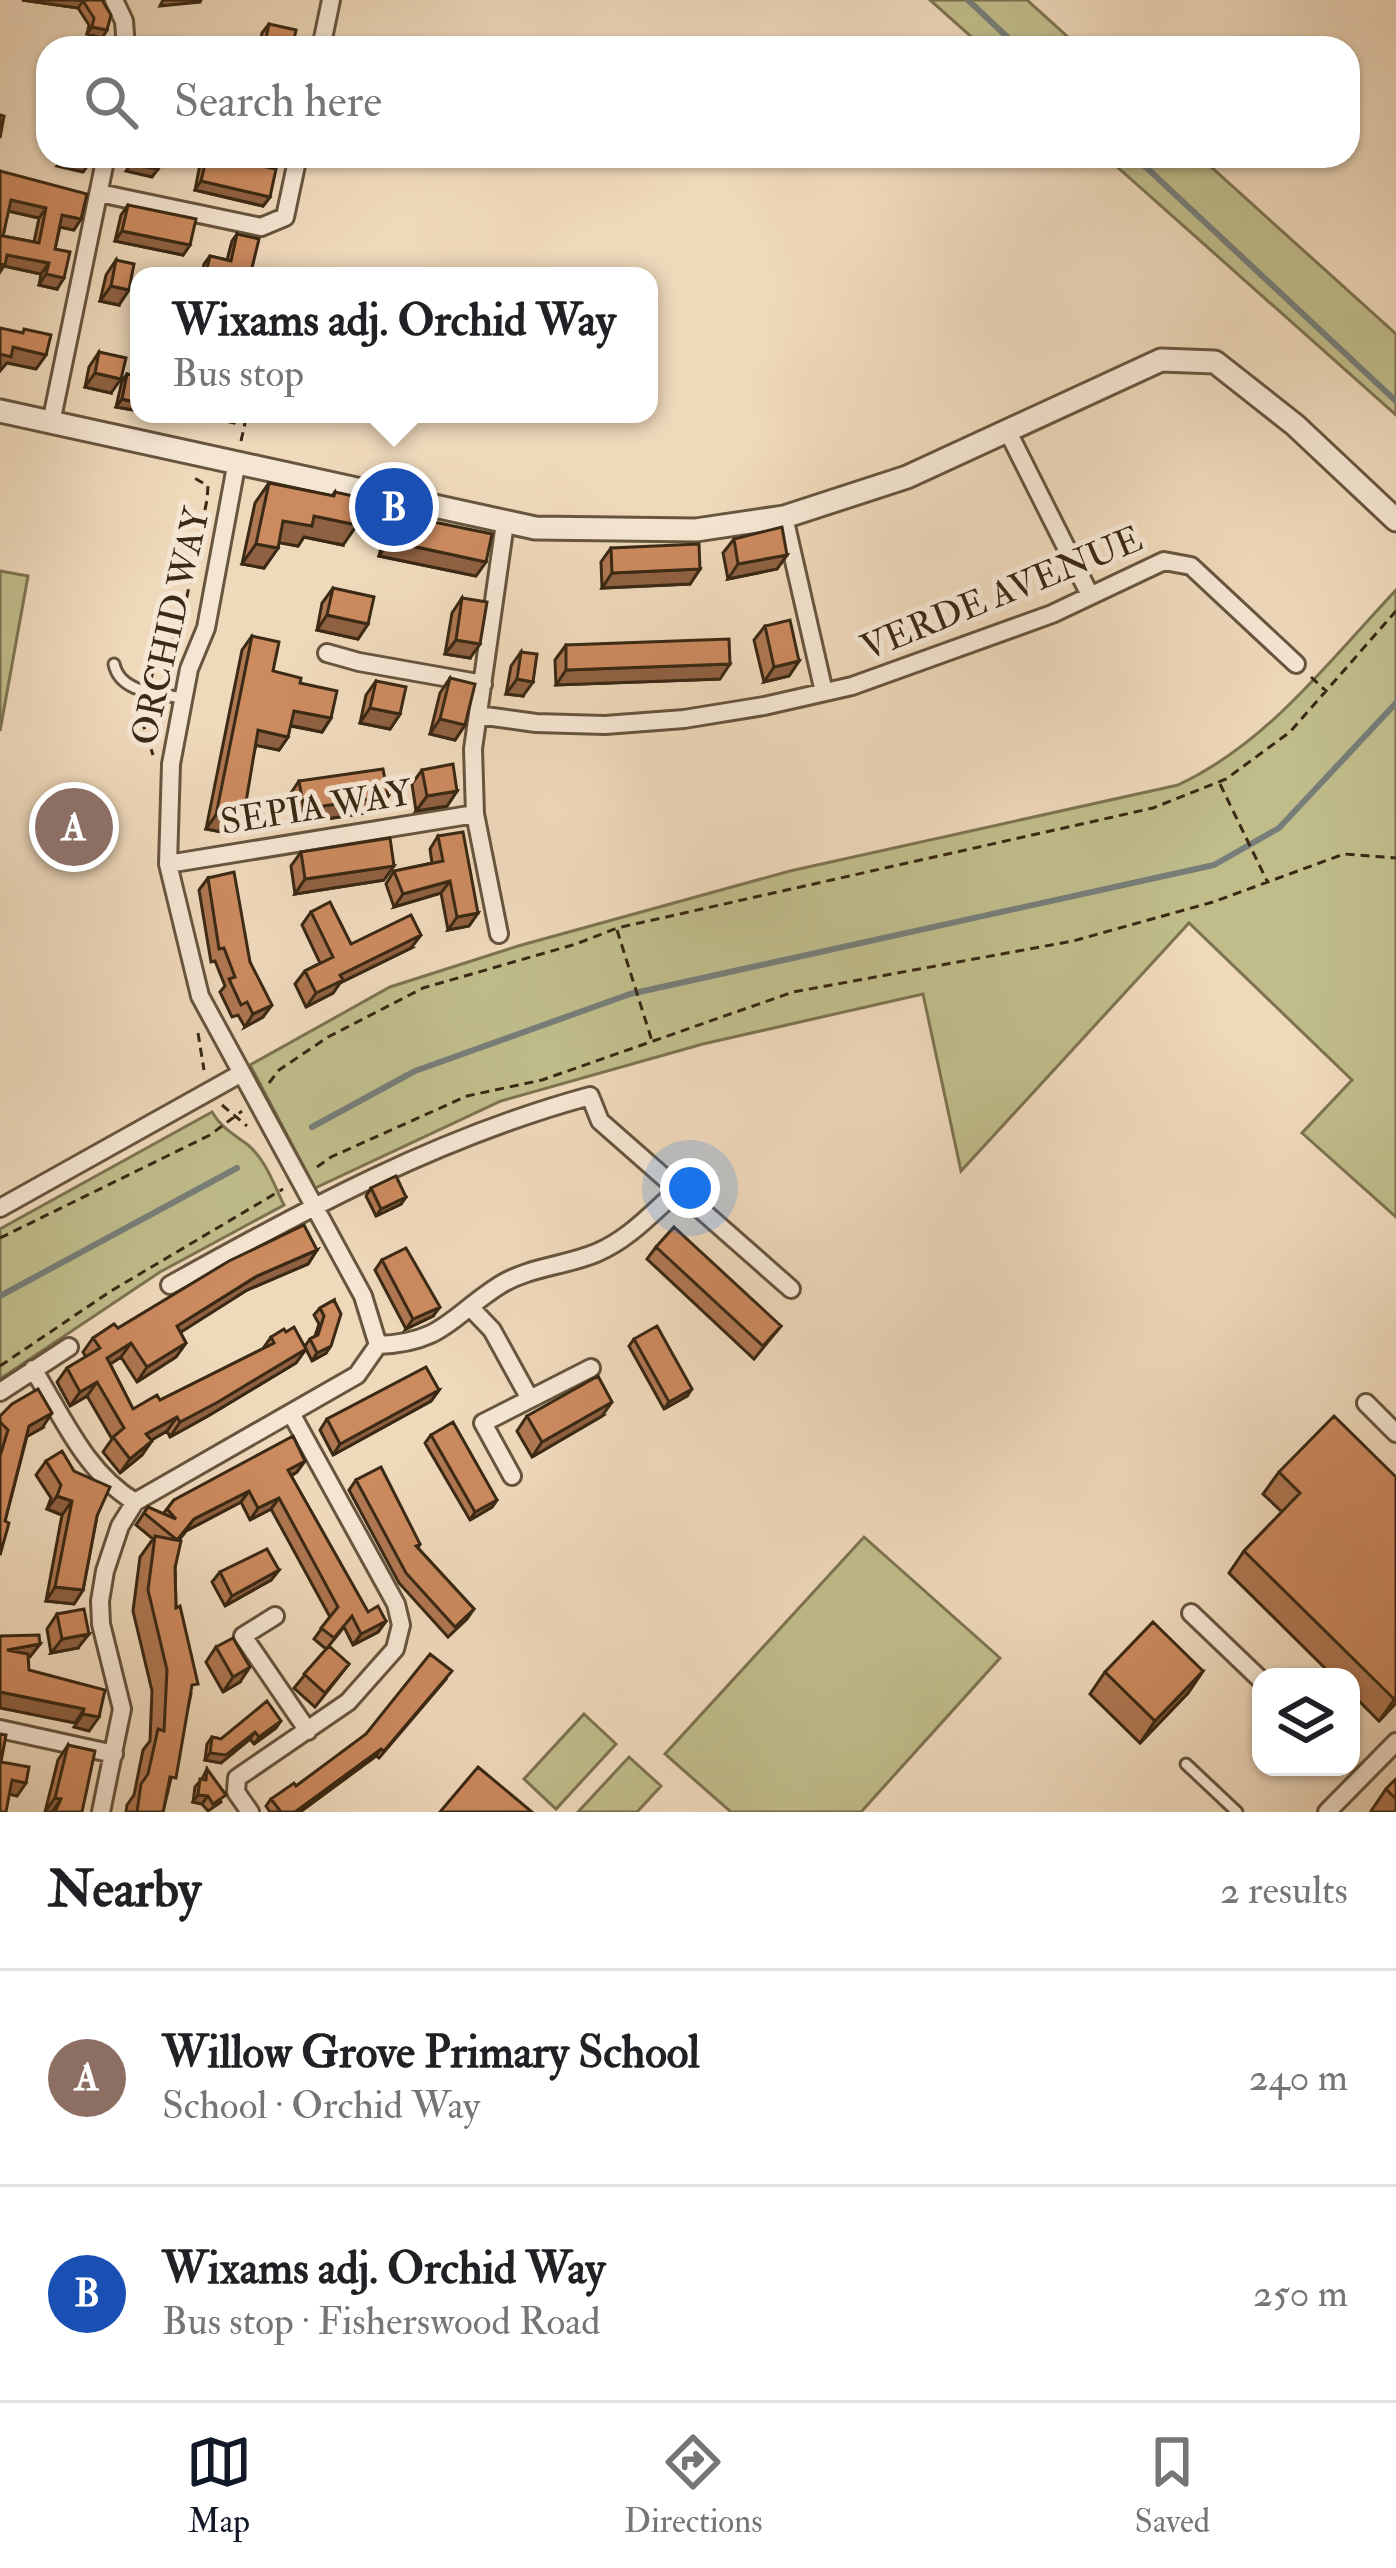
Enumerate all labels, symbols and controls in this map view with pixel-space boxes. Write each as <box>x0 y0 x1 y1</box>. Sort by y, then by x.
search box <box>36 36 1360 168</box>
icon: search <box>78 69 144 135</box>
text: Search here <box>174 74 382 130</box>
popup <box>130 267 658 423</box>
text: Wixams adj. Orchid Way <box>172 293 616 349</box>
text: Bus stop <box>172 349 304 398</box>
pin: B <box>355 462 433 552</box>
street label: ORCHID WAY <box>121 502 220 750</box>
street label: VERDE AVENUE <box>854 516 1149 670</box>
street label: SEPIA WAY <box>217 770 416 845</box>
pin: A <box>35 782 113 872</box>
your location <box>660 1158 720 1218</box>
map controls <box>1252 1668 1360 1776</box>
button: layers <box>1252 1668 1360 1776</box>
text: Nearby <box>48 1858 201 1922</box>
text: 2 results <box>1220 1866 1348 1915</box>
text: Willow Grove Primary School <box>162 2025 700 2081</box>
text: A <box>75 2053 99 2102</box>
text: 240 m <box>1249 2053 1348 2102</box>
text: School · Orchid Way <box>162 2081 480 2130</box>
text: Wixams adj. Orchid Way <box>162 2241 605 2297</box>
text: B <box>74 2269 100 2318</box>
text: 250 m <box>1253 2269 1348 2318</box>
text: Bus stop · Fisherswood Road <box>162 2297 600 2346</box>
tab: Map <box>186 2429 252 2542</box>
tab: Directions <box>624 2429 763 2542</box>
tab: Saved <box>1135 2429 1210 2542</box>

